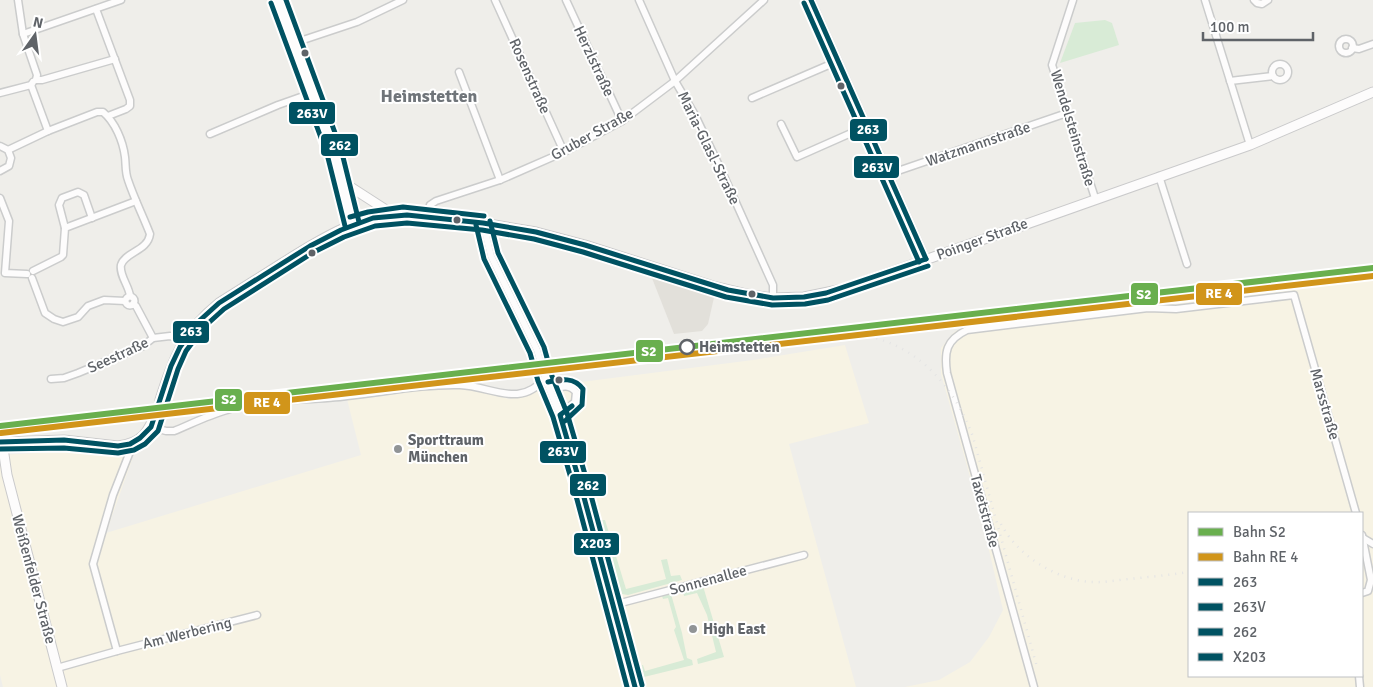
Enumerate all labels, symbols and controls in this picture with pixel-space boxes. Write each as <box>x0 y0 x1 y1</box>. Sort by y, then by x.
north arrow <box>10 10 60 60</box>
scale bar <box>1203 10 1313 42</box>
text: N <box>31 13 45 32</box>
text: 100 m <box>1210 18 1250 36</box>
street label: Herzlstraße <box>570 23 618 99</box>
street label: Rosenstraße <box>505 36 555 116</box>
unlabelled marker <box>300 48 310 58</box>
street label: Wendelsteinstraße <box>1047 68 1099 188</box>
unlabelled marker <box>836 81 846 91</box>
district label: Heimstetten <box>381 85 478 107</box>
street label: Maria-Glasl-Straße <box>674 88 744 208</box>
line badge: 263V <box>288 101 336 125</box>
street label: Gruber Straße <box>548 104 636 164</box>
text: 263V <box>296 105 328 122</box>
line badge: 263 <box>849 118 888 142</box>
street label: Watzmannstraße <box>923 118 1033 170</box>
text: 263 <box>857 121 879 138</box>
line badge: 262 <box>320 133 359 157</box>
text: 262 <box>329 137 351 154</box>
line badge: 263V <box>853 155 900 179</box>
text: 263V <box>861 159 893 176</box>
street label: Poinger Straße <box>934 214 1030 264</box>
unlabelled marker <box>452 215 462 225</box>
unlabelled marker <box>307 248 317 258</box>
line badge: S2 <box>1130 282 1159 306</box>
line badge: RE 4 <box>1195 282 1243 306</box>
text: RE 4 <box>1205 285 1233 302</box>
text: S2 <box>1136 286 1152 303</box>
unlabelled marker <box>747 289 757 299</box>
line badge: 263 <box>172 320 210 344</box>
text: 263 <box>180 323 202 340</box>
street label: Seestraße <box>85 333 151 377</box>
place label: Heimstetten <box>699 338 780 356</box>
line badge: S2 <box>635 339 664 363</box>
marker: Heimstetten <box>679 339 695 355</box>
text: S2 <box>641 343 657 360</box>
street label: Marsstraße <box>1306 366 1344 442</box>
unlabelled marker <box>554 375 564 385</box>
line badge: S2 <box>214 388 243 412</box>
text: S2 <box>221 391 237 408</box>
line badge: RE 4 <box>243 391 291 415</box>
text: RE 4 <box>253 394 281 411</box>
place label: Sporttraum München <box>408 431 484 466</box>
line badge: 263V <box>539 440 587 464</box>
marker: Sporttraum München <box>392 443 404 455</box>
text: 263V <box>547 443 579 460</box>
street label: Taxetstraße <box>967 472 1003 550</box>
line badge: 262 <box>569 473 607 497</box>
text: 262 <box>577 477 599 494</box>
street label: Weißenfelder Straße <box>8 512 60 646</box>
legend <box>1188 512 1363 677</box>
text: Bahn S2 <box>1233 523 1286 541</box>
line badge: X203 <box>573 532 620 556</box>
text: X203 <box>580 535 612 552</box>
text: Bahn RE 4 <box>1233 548 1298 566</box>
street label: Sonnenallee <box>667 561 749 599</box>
text: 263 <box>1233 573 1257 591</box>
text: 263V <box>1233 598 1266 616</box>
street label: Am Werbering <box>141 613 233 653</box>
place label: High East <box>703 620 766 638</box>
marker: High East <box>687 623 699 635</box>
text: 262 <box>1233 623 1257 641</box>
text: X203 <box>1233 648 1266 666</box>

